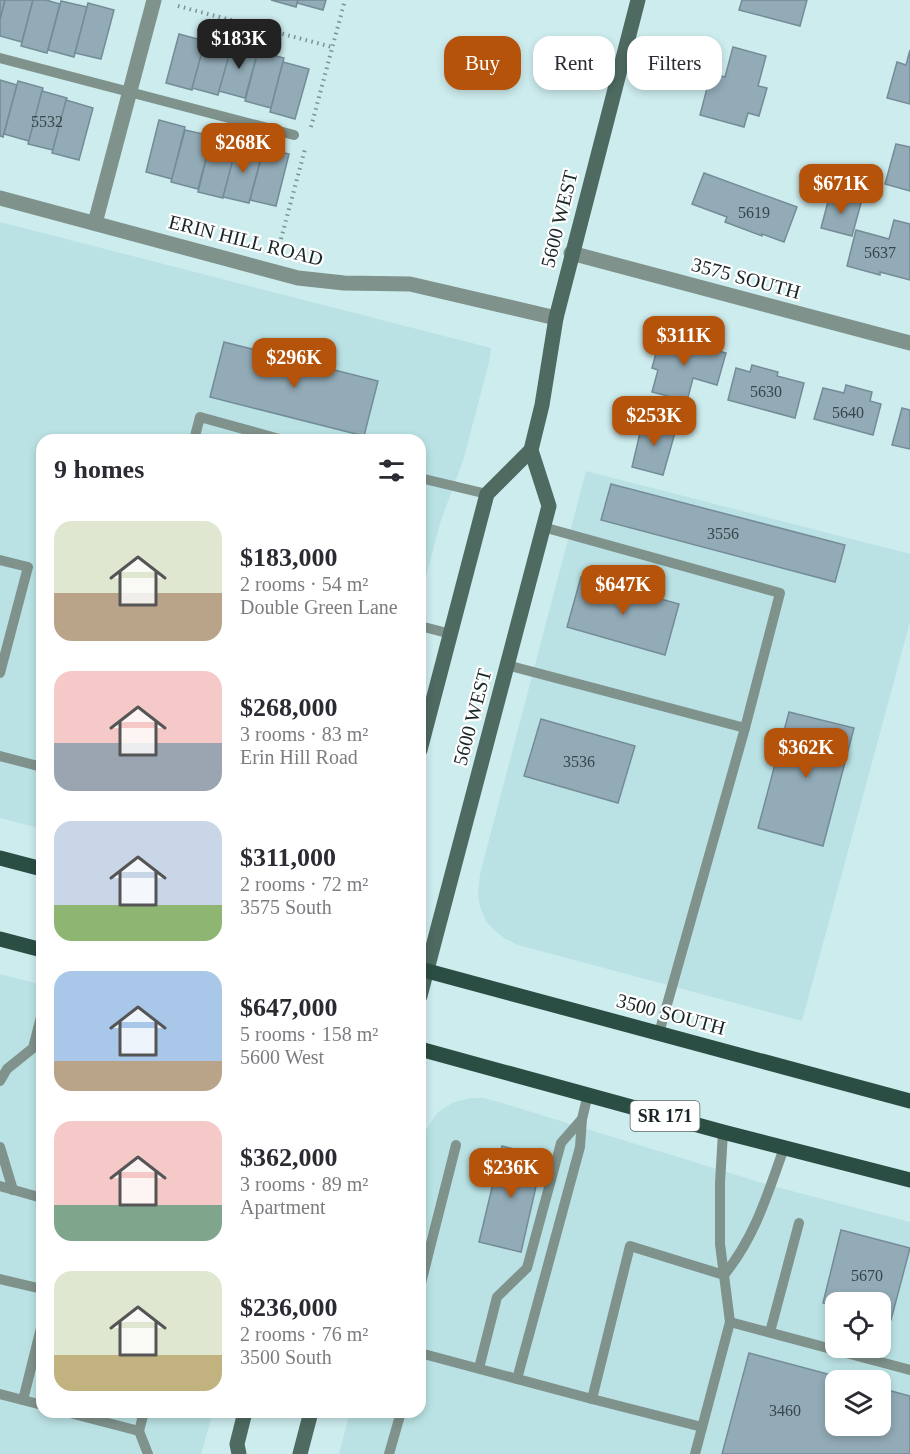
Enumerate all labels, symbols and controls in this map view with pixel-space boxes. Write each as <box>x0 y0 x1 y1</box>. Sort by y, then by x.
pin: $183K <box>197 19 281 70</box>
text: $183K <box>211 27 267 49</box>
chip: Buy <box>444 36 521 90</box>
chip: Rent <box>533 36 615 90</box>
chip: Filters <box>627 36 722 90</box>
house number: 5532 <box>31 113 63 130</box>
pin: $268K <box>201 123 285 174</box>
text: $268K <box>215 131 271 153</box>
pin: $671K <box>799 164 883 215</box>
street label: 5600 WEST <box>536 168 582 270</box>
text: $671K <box>813 172 869 194</box>
house number: 5619 <box>738 204 770 221</box>
street label: ERIN HILL ROAD <box>167 210 325 270</box>
house number: 5637 <box>864 244 896 261</box>
street label: 3575 SOUTH <box>689 253 803 303</box>
pin: $311K <box>642 316 726 367</box>
text: $311K <box>657 324 711 346</box>
pin: $296K <box>252 338 336 389</box>
text: $296K <box>266 346 322 368</box>
house number: 5630 <box>750 383 782 400</box>
pin: $253K <box>612 396 696 447</box>
text: $253K <box>626 404 682 426</box>
house number: 5640 <box>832 404 864 421</box>
icon: filters <box>375 454 408 487</box>
text: 9 homes <box>54 455 144 484</box>
house number: 3556 <box>707 525 739 542</box>
text: $183,000 <box>240 543 338 572</box>
icon: home <box>102 545 174 617</box>
pin: $647K <box>581 565 665 616</box>
text: 2 rooms · 54 m² <box>240 573 368 595</box>
text: $647K <box>595 573 651 595</box>
text: Double Green Lane <box>240 596 398 618</box>
street label: 5600 WEST <box>449 666 495 768</box>
text: $268,000 <box>240 693 338 722</box>
icon: home <box>102 695 174 767</box>
text: 3 rooms · 83 m² <box>240 723 368 745</box>
pin: $362K <box>764 728 848 779</box>
text: $362K <box>778 736 834 758</box>
text: Erin Hill Road <box>240 746 358 768</box>
house number: 3536 <box>563 753 595 770</box>
text: $311,000 <box>240 843 336 872</box>
icon: home <box>102 845 174 917</box>
text: 2 rooms · 72 m² <box>240 873 368 895</box>
text: 3575 South <box>240 896 332 918</box>
street label: 3500 SOUTH <box>614 989 728 1039</box>
text: $647,000 <box>240 993 338 1022</box>
icon: home <box>102 995 174 1067</box>
text: 5 rooms · 158 m² <box>240 1023 378 1045</box>
text: 5600 West <box>240 1046 324 1068</box>
road number: SR 171 <box>630 1101 700 1131</box>
text: $362,000 <box>240 1143 338 1172</box>
icon: home <box>102 1145 174 1217</box>
pin: $236K <box>469 1148 553 1199</box>
text: $236K <box>483 1156 539 1178</box>
text: 3 rooms · 89 m² <box>240 1173 368 1195</box>
text: Apartment <box>240 1196 326 1218</box>
house number: 5670 <box>851 1267 883 1284</box>
map controls <box>825 1292 891 1436</box>
button: locate <box>825 1292 891 1358</box>
text: $236,000 <box>240 1293 338 1322</box>
icon: home <box>102 1295 174 1367</box>
text: 2 rooms · 76 m² <box>240 1323 368 1345</box>
text: 3500 South <box>240 1346 332 1368</box>
button: layers <box>825 1370 891 1436</box>
house number: 3460 <box>769 1402 801 1419</box>

